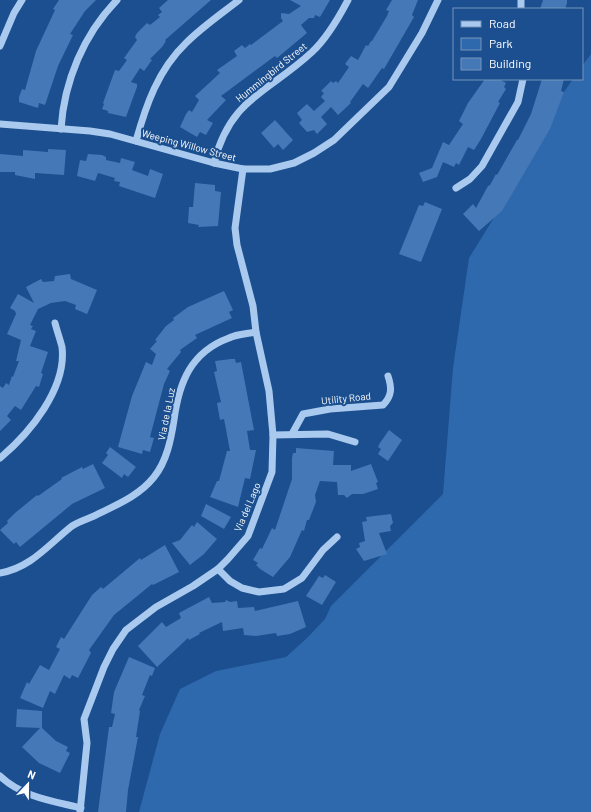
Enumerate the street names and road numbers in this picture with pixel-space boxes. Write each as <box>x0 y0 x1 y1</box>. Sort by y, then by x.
street label: Hummingbird Street <box>233 39 309 104</box>
street label: Weeping Willow Street <box>140 127 238 163</box>
street label: Via de la Luz <box>155 386 177 441</box>
street label: Utility Road <box>321 389 371 407</box>
street label: Via del Lago <box>231 481 263 533</box>

